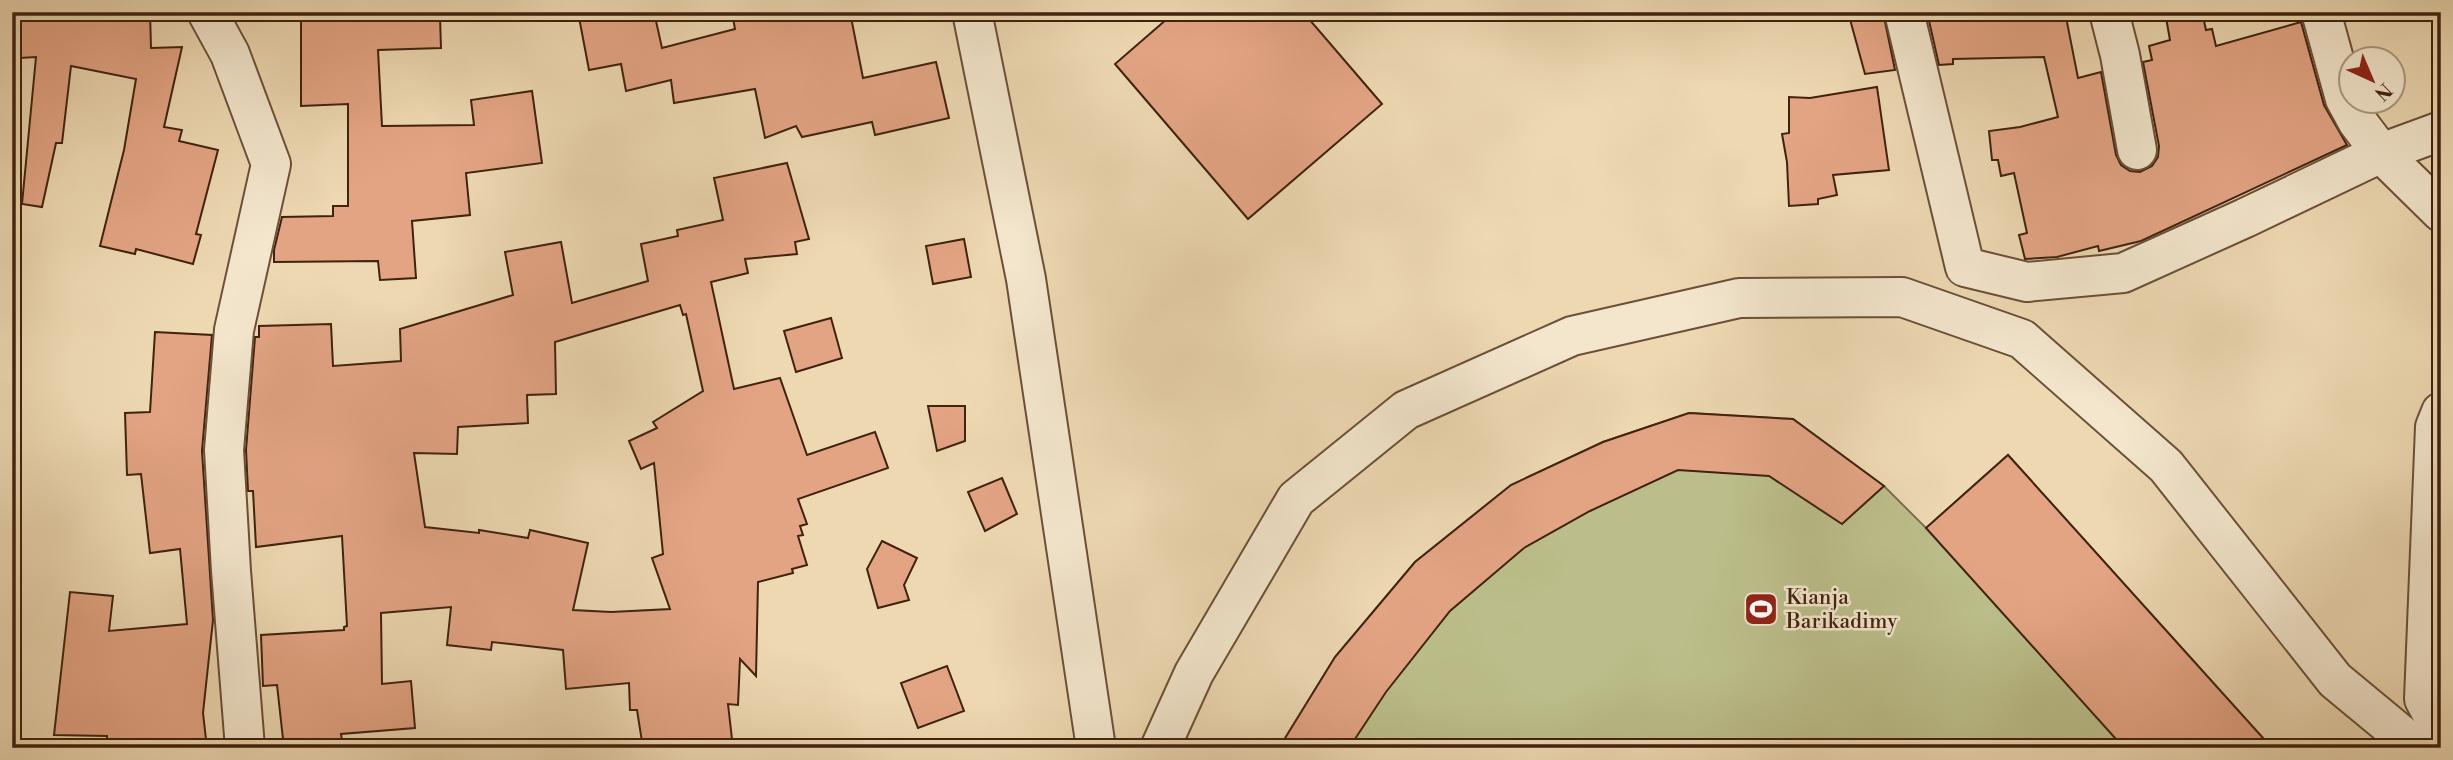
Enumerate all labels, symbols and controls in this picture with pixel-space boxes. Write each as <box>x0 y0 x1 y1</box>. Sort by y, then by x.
north arrow <box>2338 46 2408 116</box>
text: N <box>2369 78 2397 105</box>
place label: Kianja Barikadimy <box>1785 585 1898 635</box>
sports icon: Kianja Barikadimy <box>1742 590 1780 628</box>

